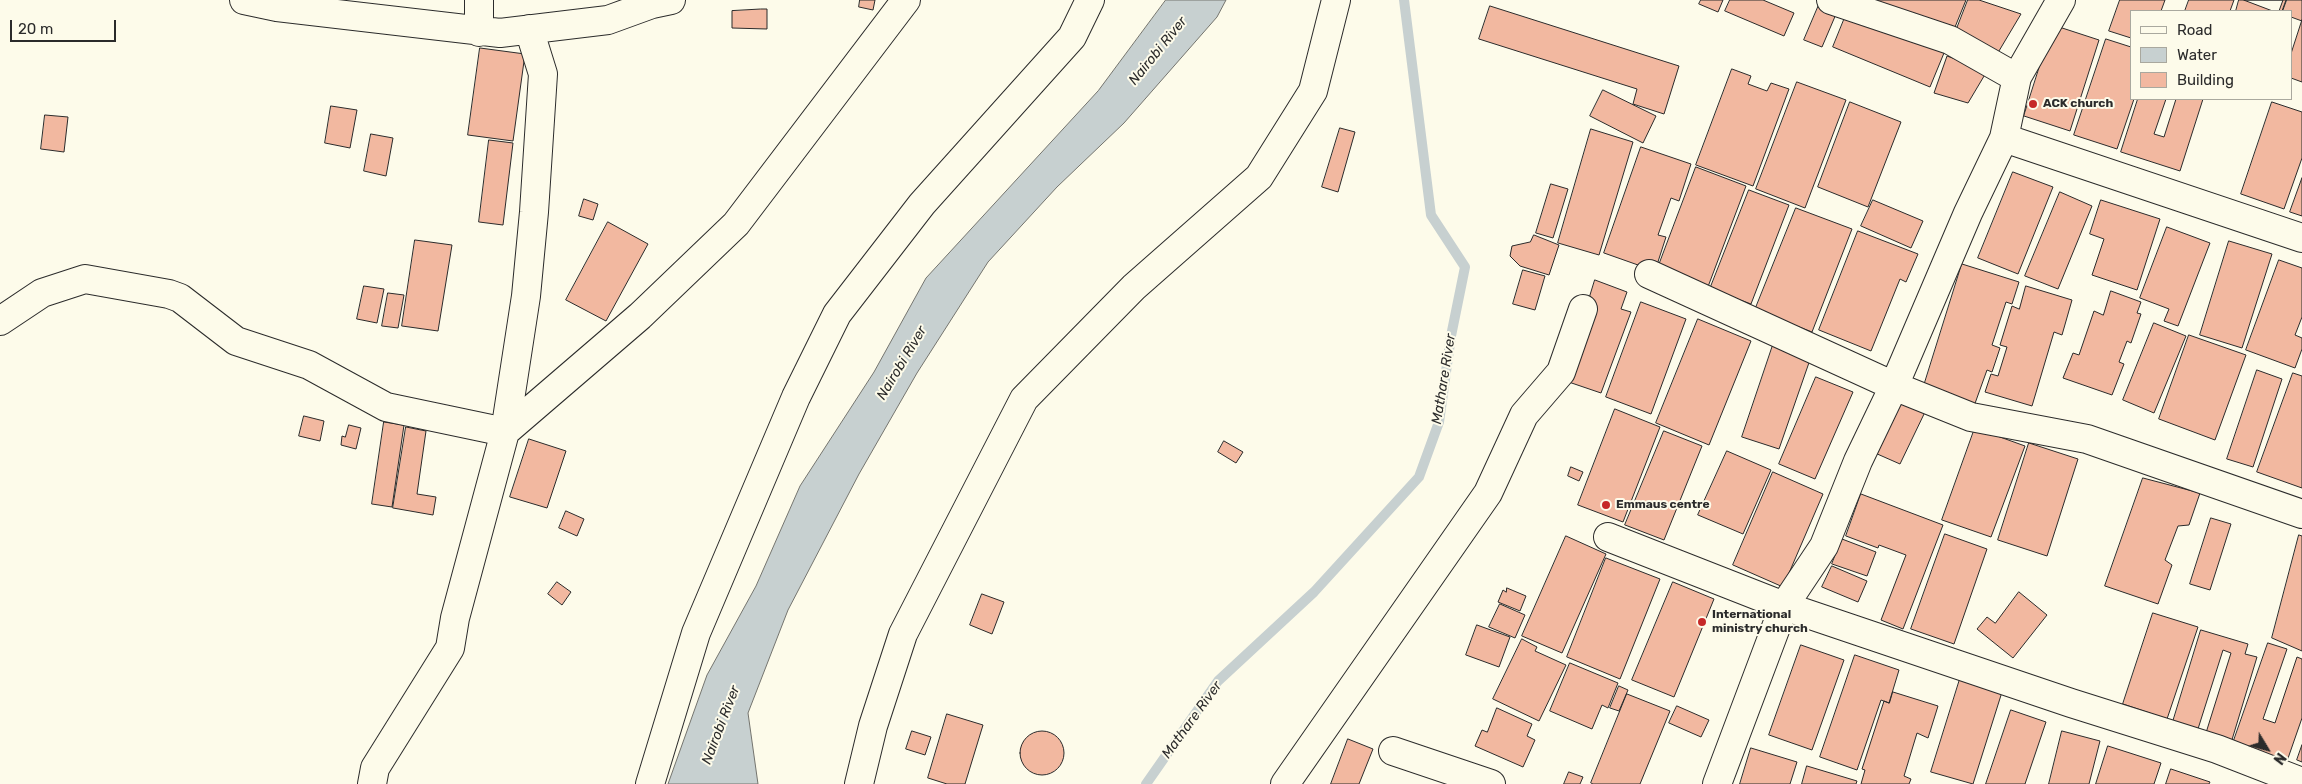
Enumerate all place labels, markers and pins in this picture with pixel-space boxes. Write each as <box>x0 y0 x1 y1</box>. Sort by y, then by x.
place label: ACK church <box>2043 97 2113 111</box>
marker: ACK church <box>2027 98 2039 110</box>
place label: Emmaus centre <box>1616 498 1710 512</box>
marker: Emmaus centre <box>1600 499 1612 511</box>
place label: International ministry church <box>1712 608 1808 636</box>
marker: International ministry church <box>1696 616 1708 628</box>

